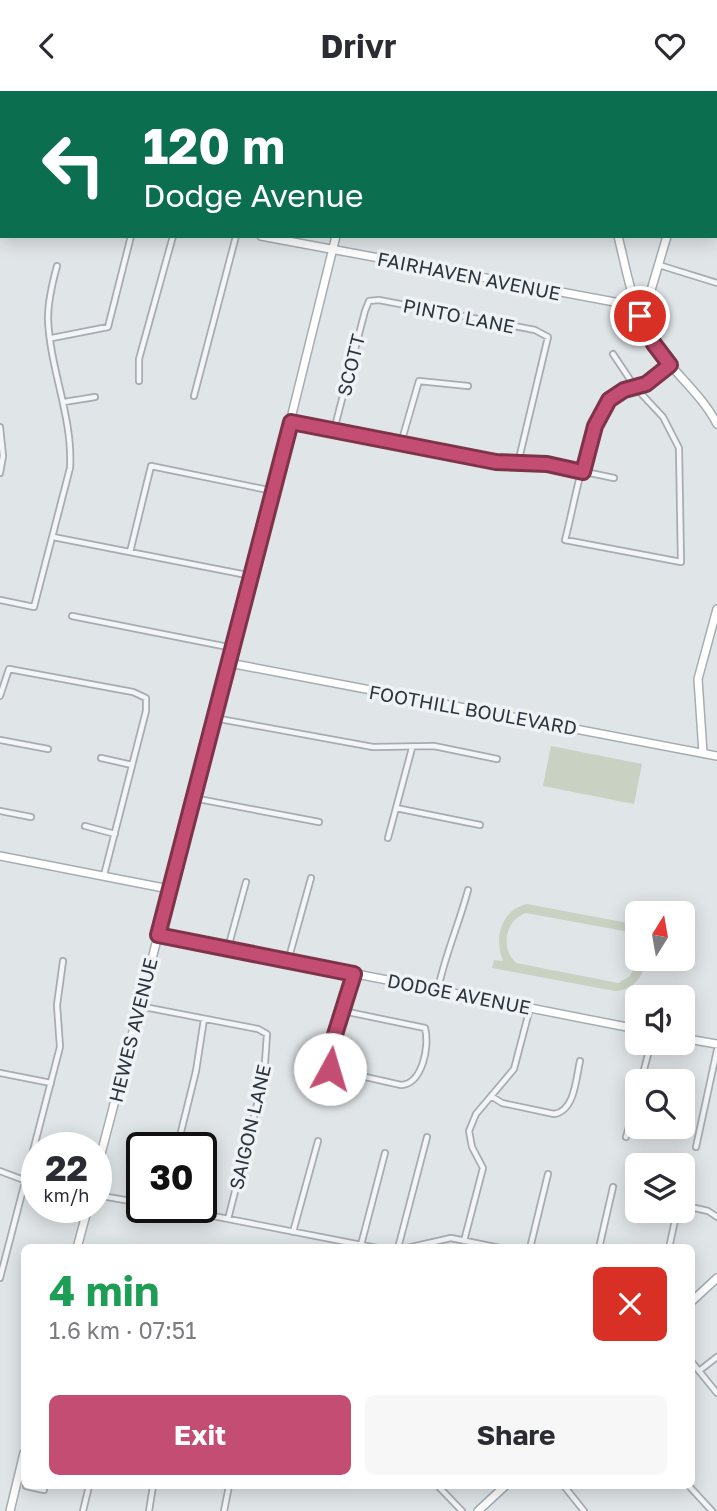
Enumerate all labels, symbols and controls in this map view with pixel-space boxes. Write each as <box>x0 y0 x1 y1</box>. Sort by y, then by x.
icon: back <box>28 27 66 65</box>
text: Drivr <box>321 27 396 65</box>
icon: heart <box>651 27 689 65</box>
text: 120 m <box>143 116 285 175</box>
icon: left <box>28 119 119 210</box>
text: Dodge Avenue <box>143 176 363 214</box>
street label: FAIRHAVEN AVENUE <box>376 246 563 305</box>
pin <box>610 286 670 346</box>
street label: PINTO LANE <box>401 293 517 338</box>
icon: arrive <box>621 297 659 335</box>
street label: SCOTT <box>332 331 369 398</box>
street label: FOOTHILL BOULEVARD <box>367 680 579 739</box>
north arrow <box>625 901 695 971</box>
map controls <box>625 901 695 1223</box>
street label: HEWES AVENUE <box>103 955 162 1104</box>
street label: DODGE AVENUE <box>385 968 533 1019</box>
button: sound <box>625 985 695 1055</box>
position arrow <box>293 1032 367 1106</box>
street label: SAIGON LANE <box>224 1062 275 1192</box>
button: search <box>625 1069 695 1139</box>
speed limit sign: 30 <box>126 1132 217 1223</box>
text: 22 <box>45 1147 88 1189</box>
button: layers <box>625 1153 695 1223</box>
text: km/h <box>44 1184 89 1206</box>
text: 4 min <box>49 1265 159 1315</box>
button: close <box>593 1267 667 1341</box>
text: 1.6 km · 07:51 <box>49 1316 196 1344</box>
button: Exit <box>49 1395 351 1475</box>
button: Share <box>365 1395 667 1475</box>

